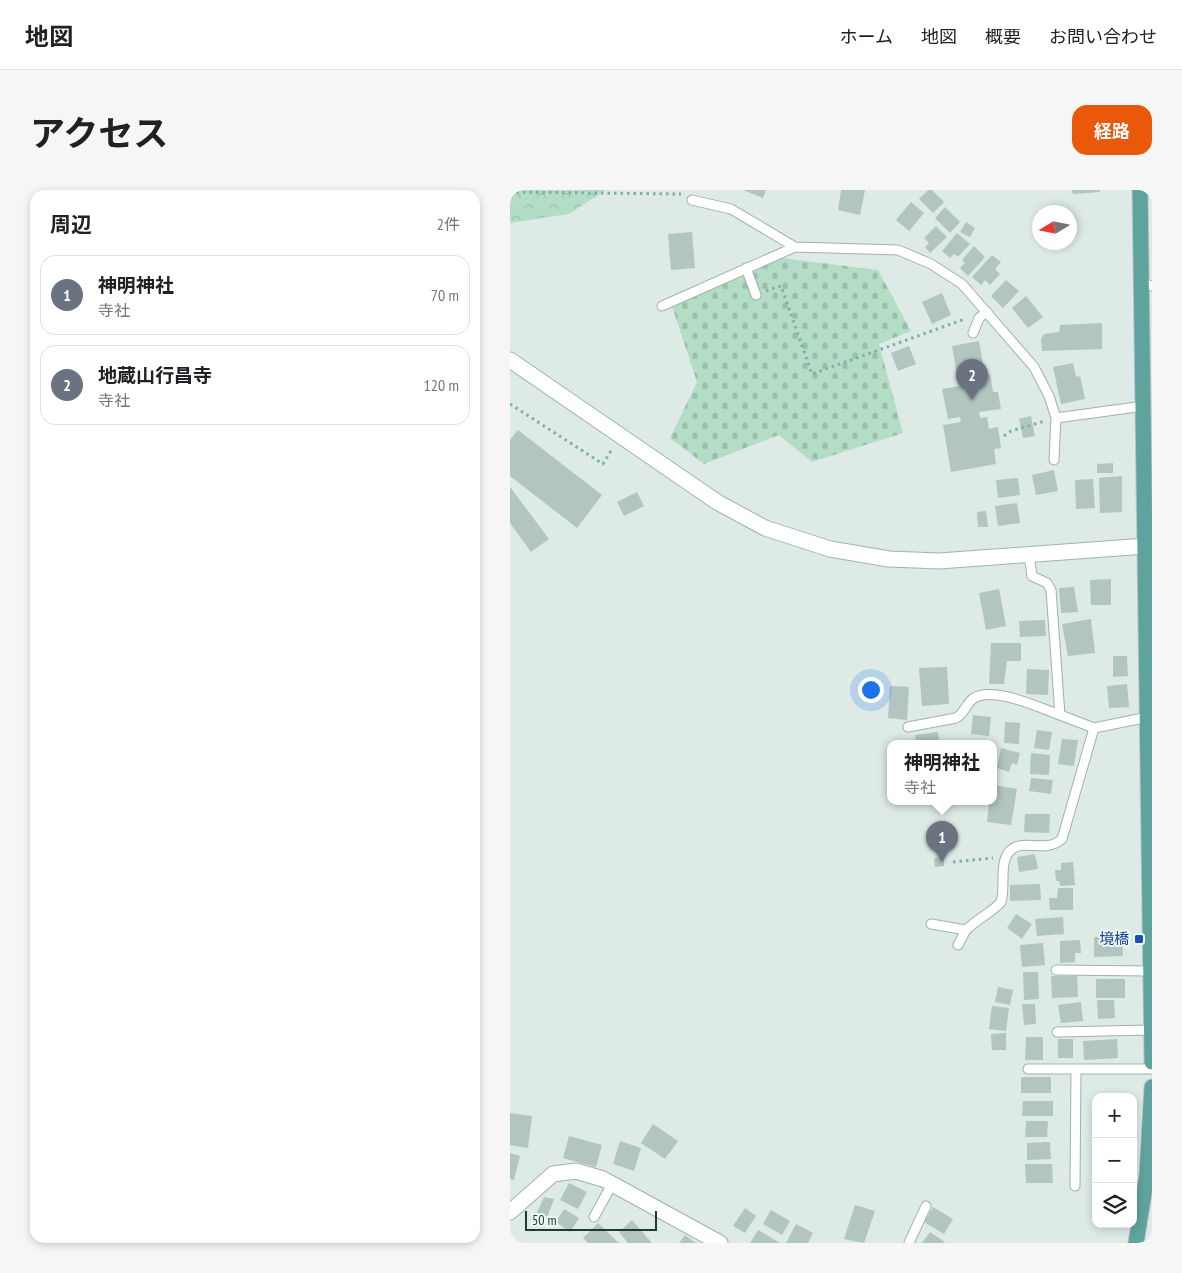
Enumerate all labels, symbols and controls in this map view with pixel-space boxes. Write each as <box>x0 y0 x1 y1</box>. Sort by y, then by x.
text: 地図 <box>25 21 73 52</box>
text: ホーム <box>840 25 893 48</box>
text: 地図 <box>921 25 957 48</box>
text: 概要 <box>985 25 1021 48</box>
text: お問い合わせ <box>1049 25 1157 48</box>
button: 経路 <box>1072 105 1152 155</box>
text: アクセス <box>30 110 168 156</box>
north arrow <box>1032 205 1077 250</box>
text: 周辺 <box>50 211 92 238</box>
text: 2件 <box>437 214 460 234</box>
text: 神明神社 <box>98 273 174 297</box>
text: 1 <box>63 285 71 305</box>
text: 70 m <box>431 285 459 305</box>
text: 寺社 <box>98 300 130 320</box>
pin: 2 <box>956 359 988 400</box>
text: 地蔵山行昌寺 <box>98 363 212 387</box>
text: 2 <box>63 375 71 395</box>
text: 120 m <box>424 375 459 395</box>
text: 寺社 <box>98 390 130 410</box>
your location <box>858 677 884 703</box>
popup <box>887 740 997 805</box>
text: 神明神社 <box>904 750 980 774</box>
text: 寺社 <box>904 777 936 797</box>
pin: 1 <box>926 821 958 862</box>
place label: 境橋 <box>1099 929 1129 948</box>
marker: 境橋 <box>1133 933 1145 945</box>
map controls <box>1092 1093 1137 1228</box>
button: + <box>1092 1093 1137 1138</box>
button: − <box>1092 1138 1137 1183</box>
button: layers <box>1092 1183 1137 1228</box>
scale bar <box>525 1208 658 1231</box>
text: 50 m <box>532 1211 557 1229</box>

